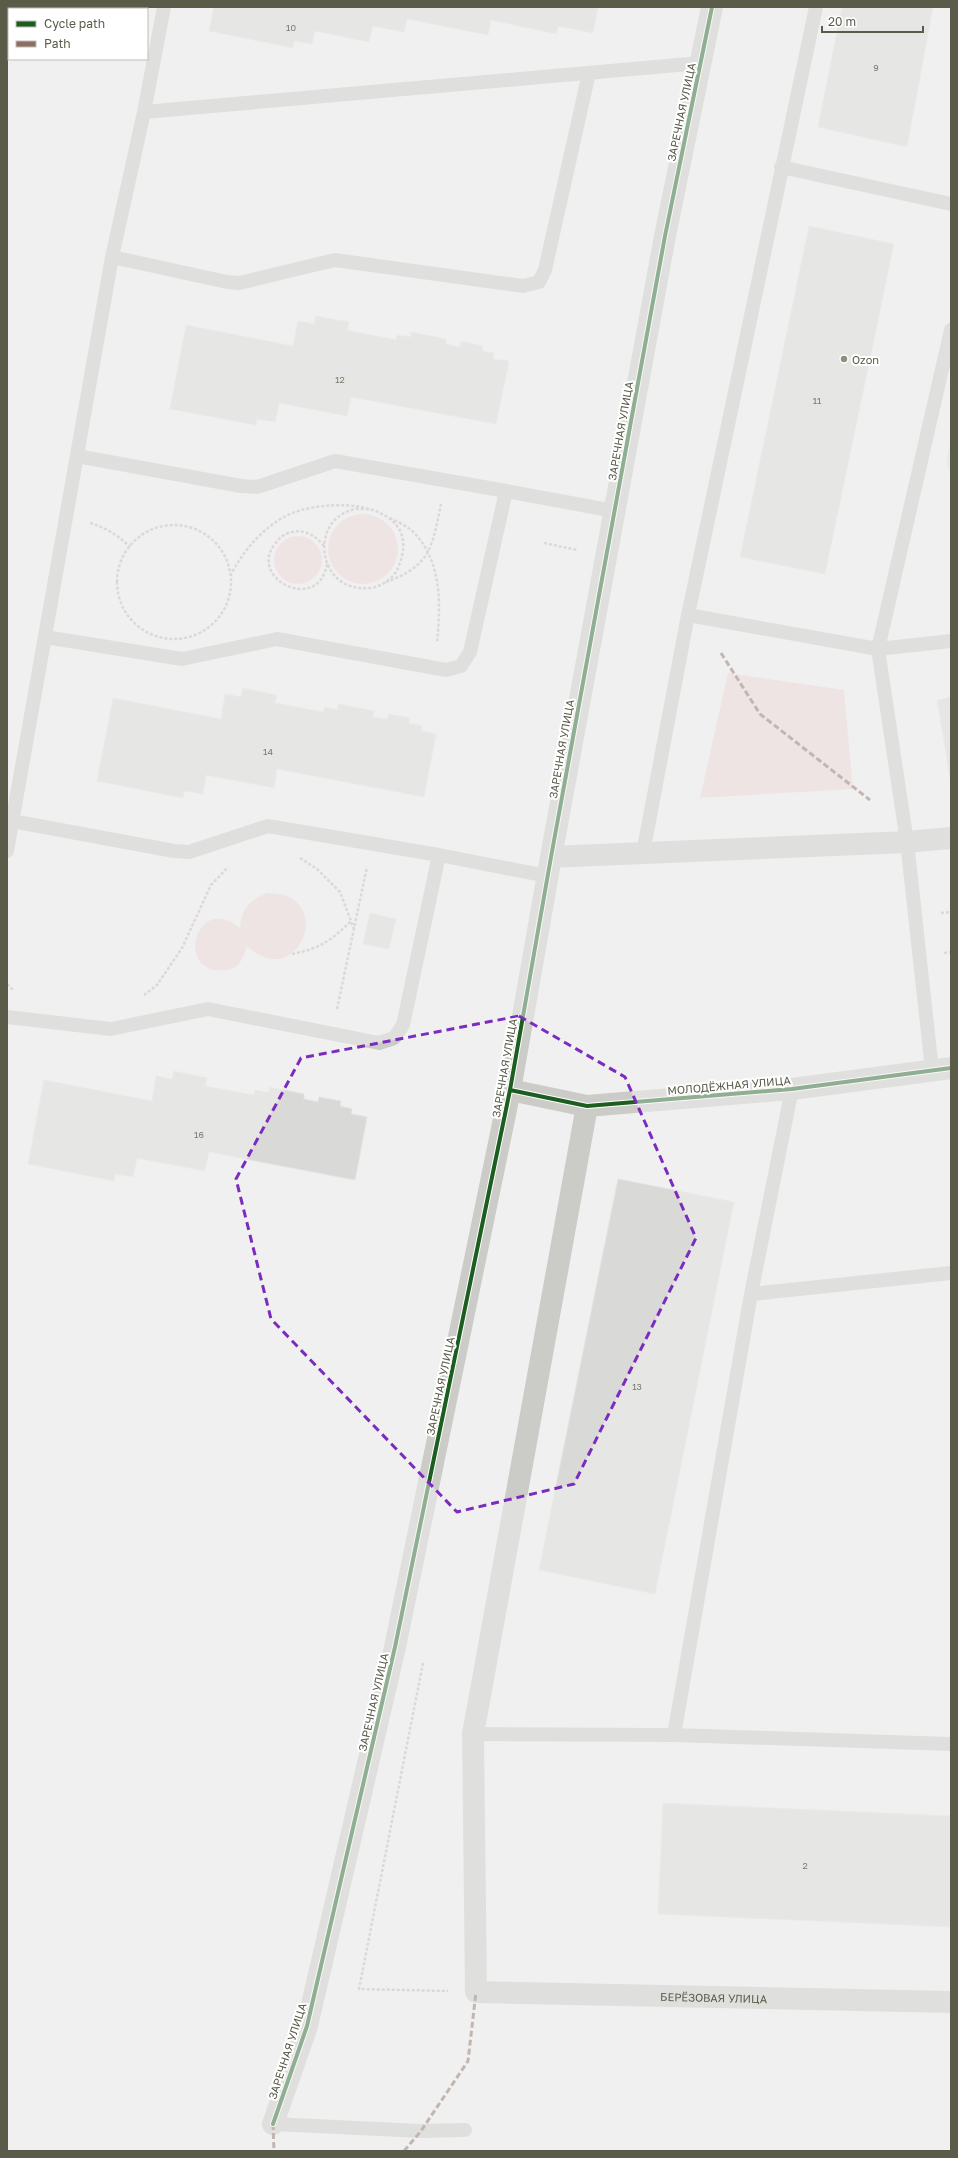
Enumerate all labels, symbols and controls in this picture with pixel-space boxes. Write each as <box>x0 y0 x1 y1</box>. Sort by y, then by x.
legend <box>8 8 148 60</box>
scale bar <box>822 8 923 34</box>
text: 20 m <box>828 14 856 29</box>
text: Cycle path <box>44 16 105 31</box>
house number: 10 <box>286 22 296 33</box>
text: Path <box>44 36 71 51</box>
street label: ЗАРЕЧНАЯ УЛИЦА <box>664 61 698 163</box>
house number: 9 <box>873 62 879 73</box>
place label: Ozon <box>852 353 879 366</box>
marker: Ozon <box>839 354 849 364</box>
house number: 12 <box>335 374 345 385</box>
street label: ЗАРЕЧНАЯ УЛИЦА <box>605 380 635 482</box>
house number: 11 <box>813 395 822 406</box>
street label: ЗАРЕЧНАЯ УЛИЦА <box>546 698 576 800</box>
house number: 14 <box>263 746 273 757</box>
street label: ЗАРЕЧНАЯ УЛИЦА <box>489 1017 519 1119</box>
street label: МОЛОДЁЖНАЯ УЛИЦА <box>667 1073 792 1097</box>
house number: 16 <box>194 1129 204 1140</box>
street label: ЗАРЕЧНАЯ УЛИЦА <box>423 1335 457 1437</box>
house number: 13 <box>632 1381 642 1392</box>
street label: ЗАРЕЧНАЯ УЛИЦА <box>355 1651 391 1752</box>
house number: 2 <box>802 1860 808 1871</box>
street label: БЕРЁЗОВАЯ УЛИЦА <box>660 1989 768 2005</box>
street label: ЗАРЕЧНАЯ УЛИЦА <box>265 2001 309 2101</box>

